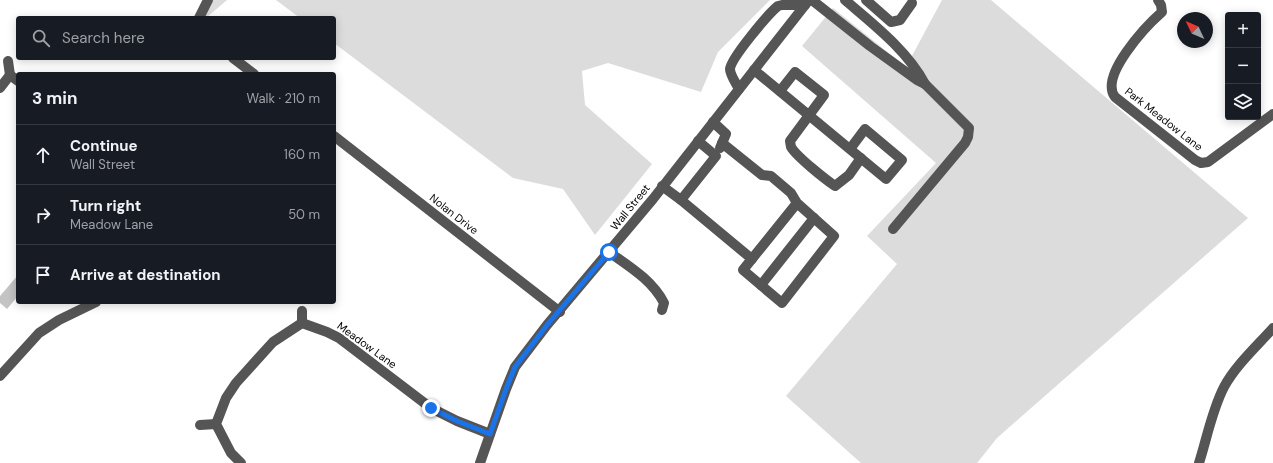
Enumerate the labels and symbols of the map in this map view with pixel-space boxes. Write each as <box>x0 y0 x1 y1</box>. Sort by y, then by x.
north arrow <box>1177 12 1213 48</box>
street label: Park Meadow Lane <box>1122 84 1206 154</box>
street label: Wall Street <box>607 181 653 233</box>
street label: Nolan Drive <box>427 191 481 237</box>
route start <box>600 243 618 261</box>
street label: Meadow Lane <box>334 319 400 371</box>
route end <box>422 399 440 417</box>

